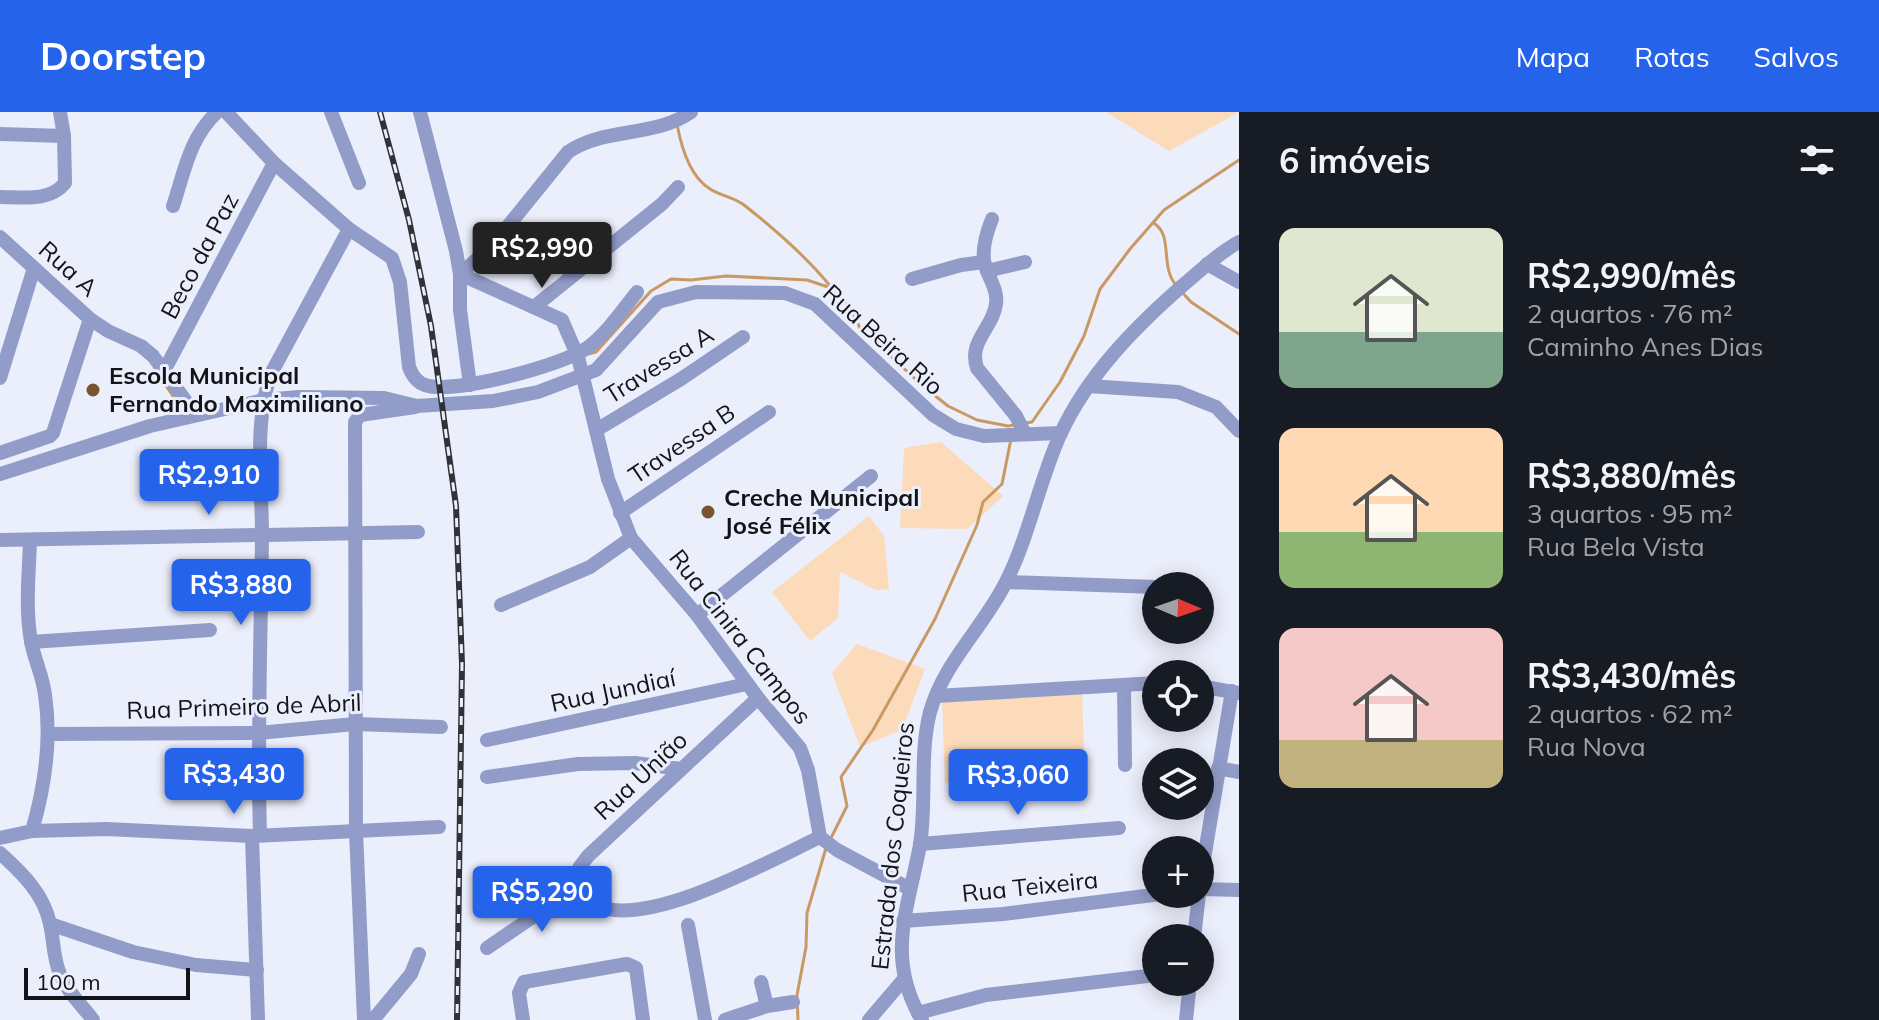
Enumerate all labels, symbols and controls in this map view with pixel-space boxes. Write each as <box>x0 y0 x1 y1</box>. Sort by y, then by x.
text: Doorstep <box>40 32 206 80</box>
text: Mapa <box>1516 39 1590 74</box>
text: Rotas <box>1634 39 1710 74</box>
text: Salvos <box>1754 39 1839 74</box>
icon: filters <box>1795 138 1839 182</box>
text: 6 imóveis <box>1279 139 1431 182</box>
street label: Beco da Paz <box>153 188 245 323</box>
pin: R$2,990 <box>468 222 616 290</box>
text: R$2,990 <box>491 231 593 264</box>
street label: Rua A <box>33 234 105 303</box>
text: R$2,990/mês <box>1527 254 1736 297</box>
icon: home <box>1343 260 1439 356</box>
street label: Rua Beira Rio <box>817 277 950 401</box>
text: 2 quartos · 76 m² <box>1527 297 1733 330</box>
street label: Travessa A <box>598 319 719 410</box>
text: Caminho Anes Dias <box>1527 330 1763 363</box>
place label: Escola Municipal Fernando Maximiliano <box>109 360 364 418</box>
marker: Escola Municipal Fernando Maximiliano <box>84 381 102 399</box>
street label: Travessa B <box>623 397 740 490</box>
pin: R$2,910 <box>135 449 283 517</box>
text: R$3,880/mês <box>1527 454 1736 497</box>
text: R$2,910 <box>158 458 260 491</box>
icon: home <box>1343 460 1439 556</box>
place label: Creche Municipal José Félix <box>724 482 919 540</box>
text: 3 quartos · 95 m² <box>1527 497 1733 530</box>
marker: Creche Municipal José Félix <box>699 503 717 521</box>
text: Rua Bela Vista <box>1527 530 1705 563</box>
street label: Rua Cinira Campos <box>663 543 818 730</box>
pin: R$3,880 <box>167 559 315 627</box>
text: R$3,880 <box>190 568 292 601</box>
north arrow <box>1142 572 1214 644</box>
map controls <box>1142 572 1214 996</box>
text: R$3,430/mês <box>1527 654 1736 697</box>
button: locate <box>1142 660 1214 732</box>
icon: home <box>1343 660 1439 756</box>
street label: Rua Jundiaí <box>547 662 679 718</box>
street label: Rua Primeiro de Abril <box>126 687 362 725</box>
text: 2 quartos · 62 m² <box>1527 697 1733 730</box>
street label: Estrada dos Coqueiros <box>864 721 920 971</box>
street label: Rua União <box>587 725 693 826</box>
text: Rua Nova <box>1527 730 1646 763</box>
pin: R$3,430 <box>160 748 308 816</box>
button: layers <box>1142 748 1214 820</box>
pin: R$3,060 <box>944 749 1092 817</box>
text: R$3,430 <box>183 757 285 790</box>
text: R$3,060 <box>967 758 1069 791</box>
button: + <box>1142 836 1214 908</box>
street label: Rua Teixeira <box>960 864 1100 908</box>
pin: R$5,290 <box>468 866 616 934</box>
text: R$5,290 <box>491 875 593 908</box>
button: − <box>1142 924 1214 996</box>
scale bar <box>24 964 190 1000</box>
text: 100 m <box>36 968 101 996</box>

